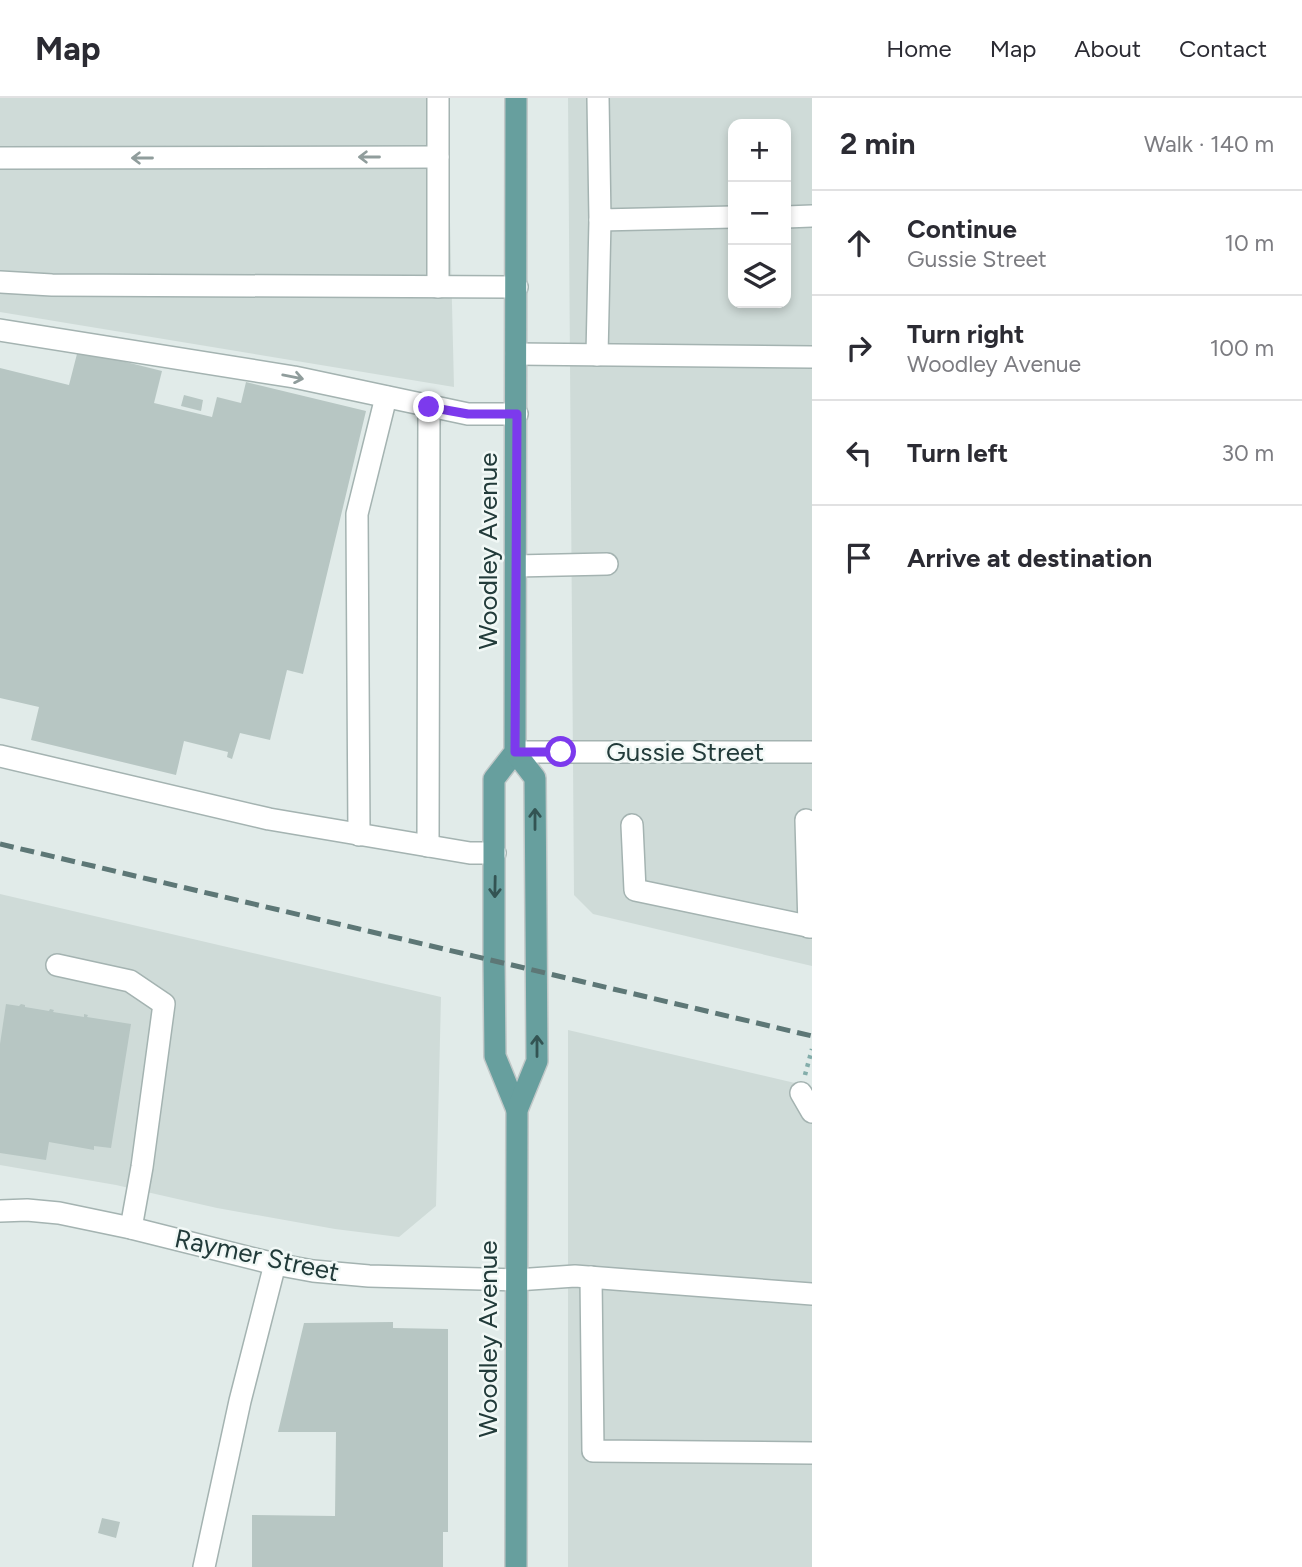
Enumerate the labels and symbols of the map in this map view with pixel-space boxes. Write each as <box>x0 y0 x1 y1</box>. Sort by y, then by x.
one-way arrow <box>358 150 381 164</box>
one-way arrow <box>131 151 154 165</box>
one-way arrow <box>281 371 304 385</box>
route end <box>413 391 444 422</box>
street label: Woodley Avenue <box>472 453 504 649</box>
route start <box>545 736 576 767</box>
street label: Gussie Street <box>606 736 764 768</box>
one-way arrow <box>528 807 542 830</box>
one-way arrow <box>488 875 501 898</box>
one-way arrow <box>530 1035 544 1058</box>
street label: Raymer Street <box>172 1222 342 1288</box>
street label: Woodley Avenue <box>472 1241 504 1437</box>

